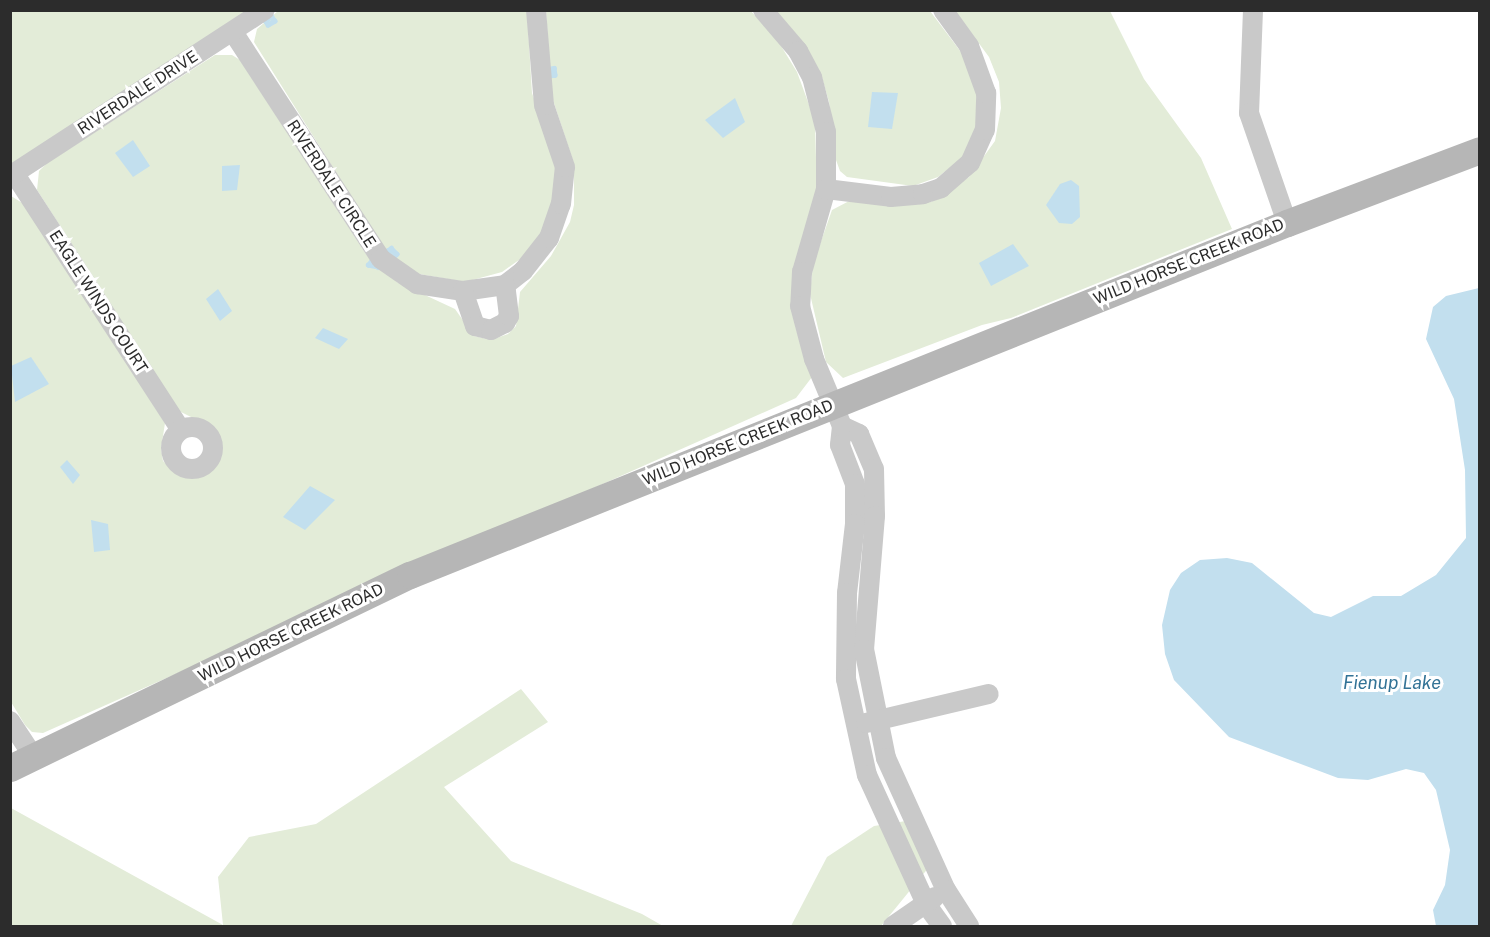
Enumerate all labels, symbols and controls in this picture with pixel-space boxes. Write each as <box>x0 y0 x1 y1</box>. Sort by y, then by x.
street label: RIVERDALE DRIVE <box>74 47 202 139</box>
street label: RIVERDALE CIRCLE <box>283 117 379 251</box>
street label: WILD HORSE CREEK ROAD <box>1091 215 1287 309</box>
street label: EAGLE WINDS COURT <box>45 227 151 377</box>
street label: WILD HORSE CREEK ROAD <box>640 396 836 490</box>
street label: WILD HORSE CREEK ROAD <box>195 580 387 686</box>
water label: Fienup Lake <box>1343 672 1441 694</box>

